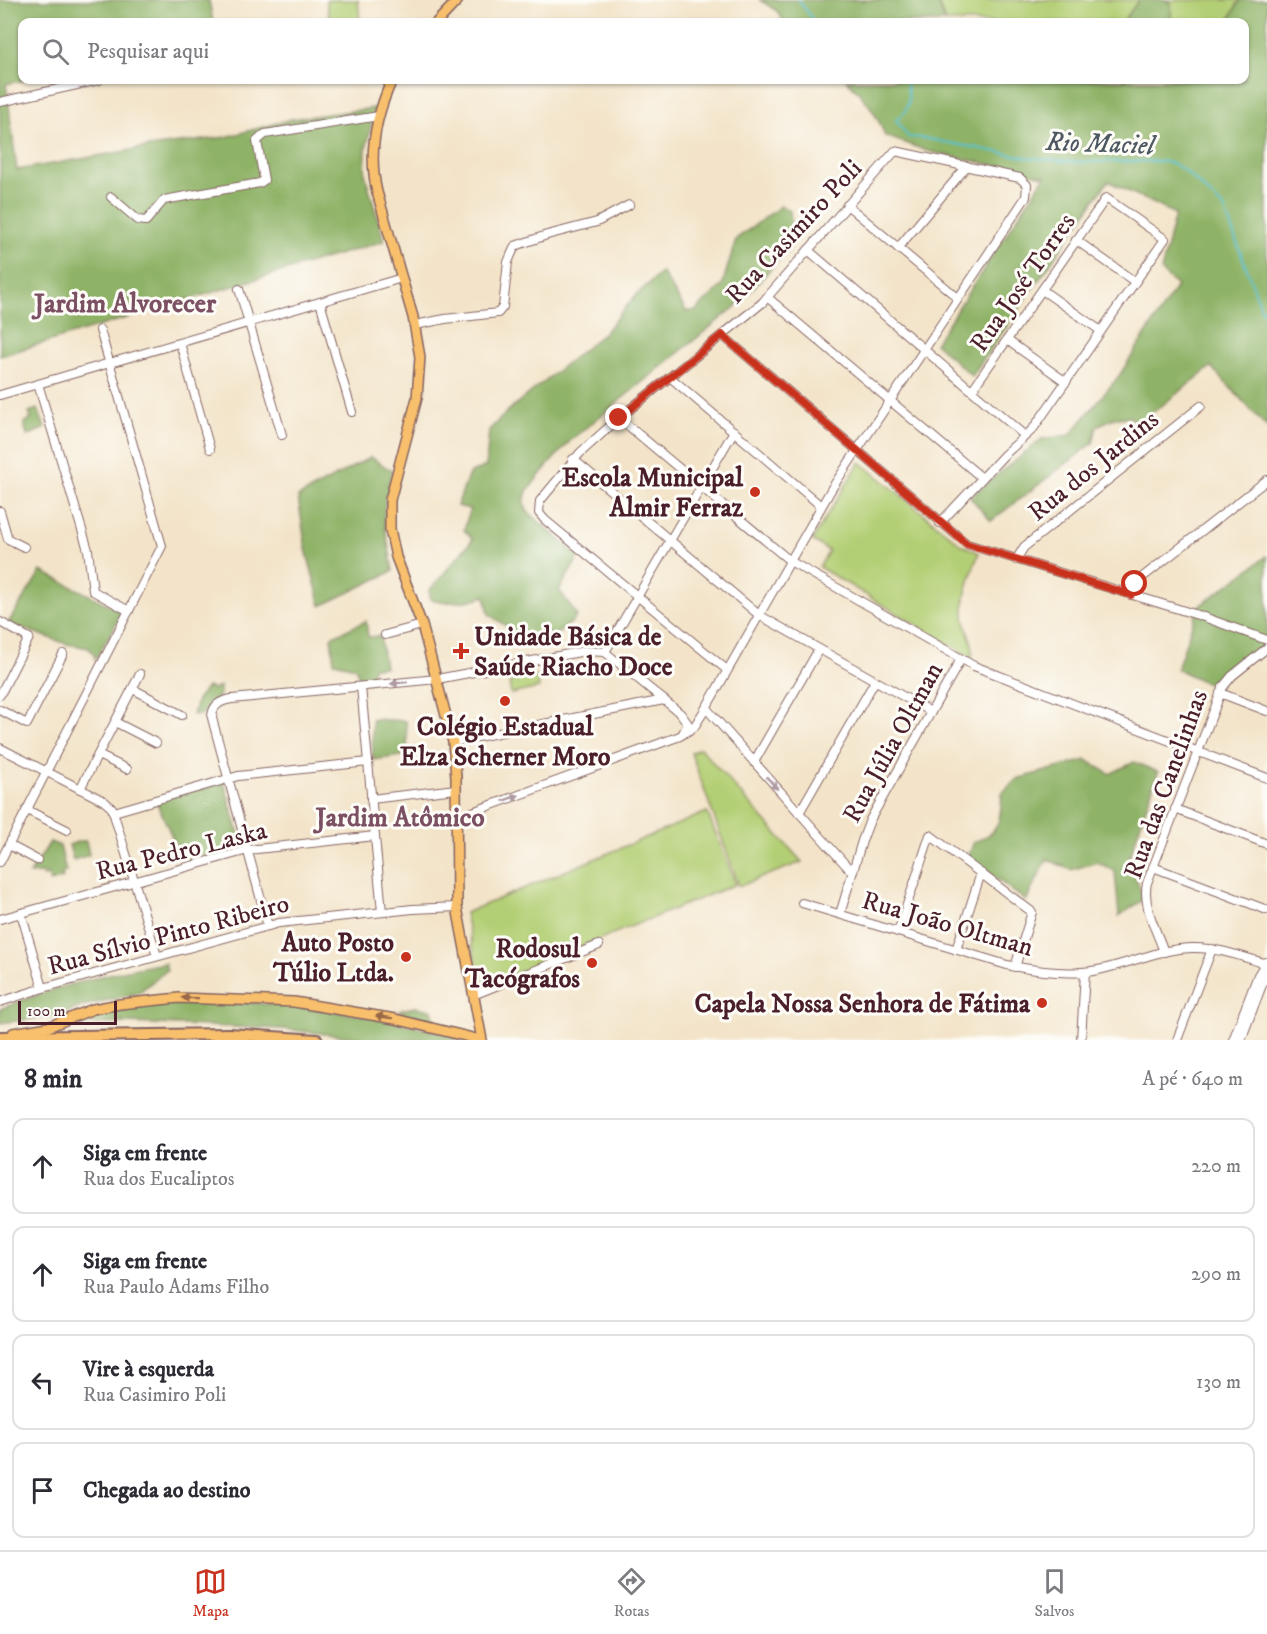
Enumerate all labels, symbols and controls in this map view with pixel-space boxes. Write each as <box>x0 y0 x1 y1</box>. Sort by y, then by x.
search box <box>18 18 1249 84</box>
icon: search <box>39 35 72 68</box>
text: Pesquisar aqui <box>87 38 209 65</box>
water label: Rio Maciel <box>1044 125 1158 163</box>
street label: Rua Casimiro Poli <box>719 153 870 311</box>
street label: Rua José Torres <box>963 207 1083 359</box>
district label: Jardim Alvorecer <box>31 287 217 321</box>
street label: Rua dos Jardins <box>1022 403 1166 529</box>
route end <box>605 404 631 430</box>
place label: Escola Municipal Almir Ferraz <box>562 462 744 525</box>
marker: Escola Municipal Almir Ferraz <box>748 485 762 499</box>
route start <box>1121 570 1147 596</box>
place label: Unidade Básica de Saúde Riacho Doce <box>474 621 673 684</box>
marker: Unidade Básica de Saúde Riacho Doce <box>452 642 470 660</box>
street label: Rua Júlia Oltman <box>836 656 951 829</box>
one-way arrow <box>389 678 408 688</box>
street label: Rua das Canelinhas <box>1117 685 1216 884</box>
marker: Colégio Estadual Elza Scherner Moro <box>498 694 512 708</box>
place label: Colégio Estadual Elza Scherner Moro <box>400 711 611 774</box>
one-way arrow <box>765 775 778 790</box>
one-way arrow <box>502 793 520 803</box>
district label: Jardim Atômico <box>312 801 485 835</box>
street label: Rua Pedro Laska <box>92 814 270 889</box>
street label: Rua João Oltman <box>858 884 1037 965</box>
street label: Rua Sílvio Pinto Ribeiro <box>44 887 293 984</box>
place label: Auto Posto Túlio Ltda. <box>272 927 394 990</box>
place label: Rodosul Tacógrafos <box>464 933 581 996</box>
marker: Auto Posto Túlio Ltda. <box>399 950 413 964</box>
marker: Rodosul Tacógrafos <box>585 956 599 970</box>
place label: Capela Nossa Senhora de Fátima <box>694 988 1031 1021</box>
one-way arrow <box>180 994 199 1003</box>
marker: Capela Nossa Senhora de Fátima <box>1035 996 1049 1010</box>
scale bar <box>18 998 117 1025</box>
text: 100 m <box>27 1001 66 1021</box>
one-way arrow <box>374 1012 393 1021</box>
text: 8 min <box>24 1063 82 1096</box>
text: A pé · 640 m <box>1142 1067 1243 1092</box>
text: Siga em frente <box>83 1140 207 1167</box>
icon: ahead <box>26 1150 59 1183</box>
text: 220 m <box>1191 1154 1241 1179</box>
text: Rua dos Eucaliptos <box>83 1167 234 1192</box>
text: Siga em frente <box>83 1248 207 1275</box>
icon: ahead <box>26 1258 59 1291</box>
text: 290 m <box>1191 1262 1241 1287</box>
text: Rua Paulo Adams Filho <box>83 1275 269 1300</box>
text: Vire à esquerda <box>83 1356 214 1383</box>
icon: left <box>26 1366 59 1399</box>
text: 130 m <box>1196 1370 1241 1395</box>
text: Rua Casimiro Poli <box>83 1383 226 1408</box>
icon: arrive <box>26 1474 59 1507</box>
text: Chegada ao destino <box>83 1477 250 1504</box>
tab: Mapa <box>193 1565 229 1621</box>
tab: Rotas <box>614 1565 649 1621</box>
tab: Salvos <box>1034 1565 1074 1621</box>

